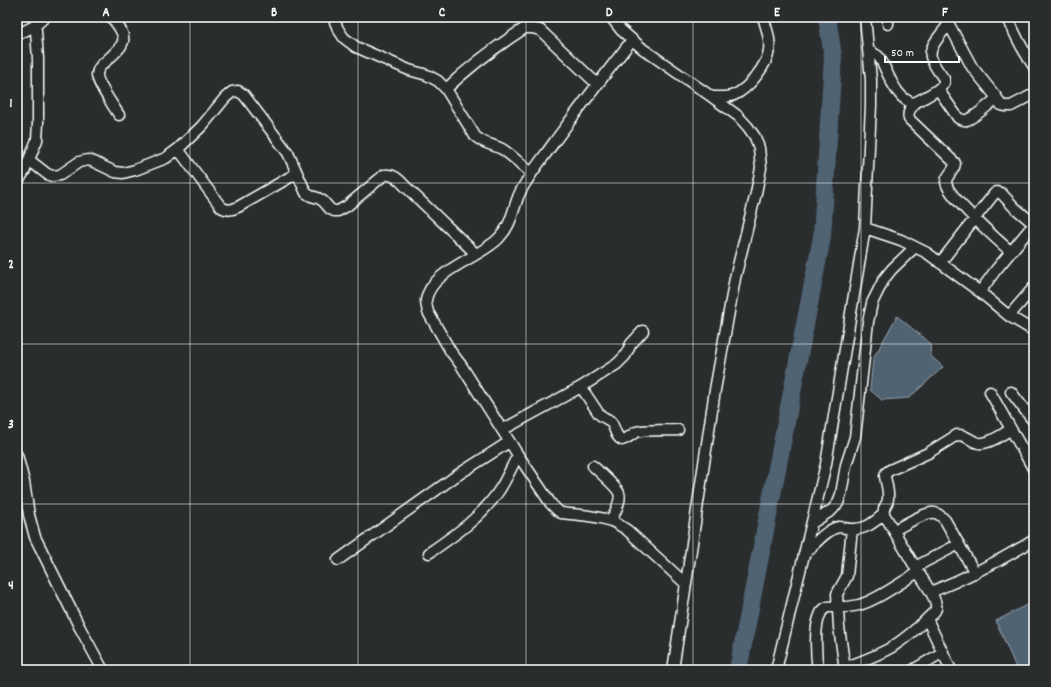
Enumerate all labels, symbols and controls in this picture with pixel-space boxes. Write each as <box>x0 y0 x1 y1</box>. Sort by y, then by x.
text: A <box>102 4 110 23</box>
text: B <box>271 4 277 23</box>
text: C <box>439 4 446 23</box>
text: D <box>606 4 613 23</box>
text: E <box>774 4 781 23</box>
text: F <box>942 4 948 23</box>
scale bar <box>885 38 959 64</box>
text: 50 m <box>891 45 914 62</box>
text: 1 <box>10 95 13 114</box>
text: 2 <box>8 256 14 275</box>
text: 3 <box>8 416 14 435</box>
text: 4 <box>8 577 14 596</box>

